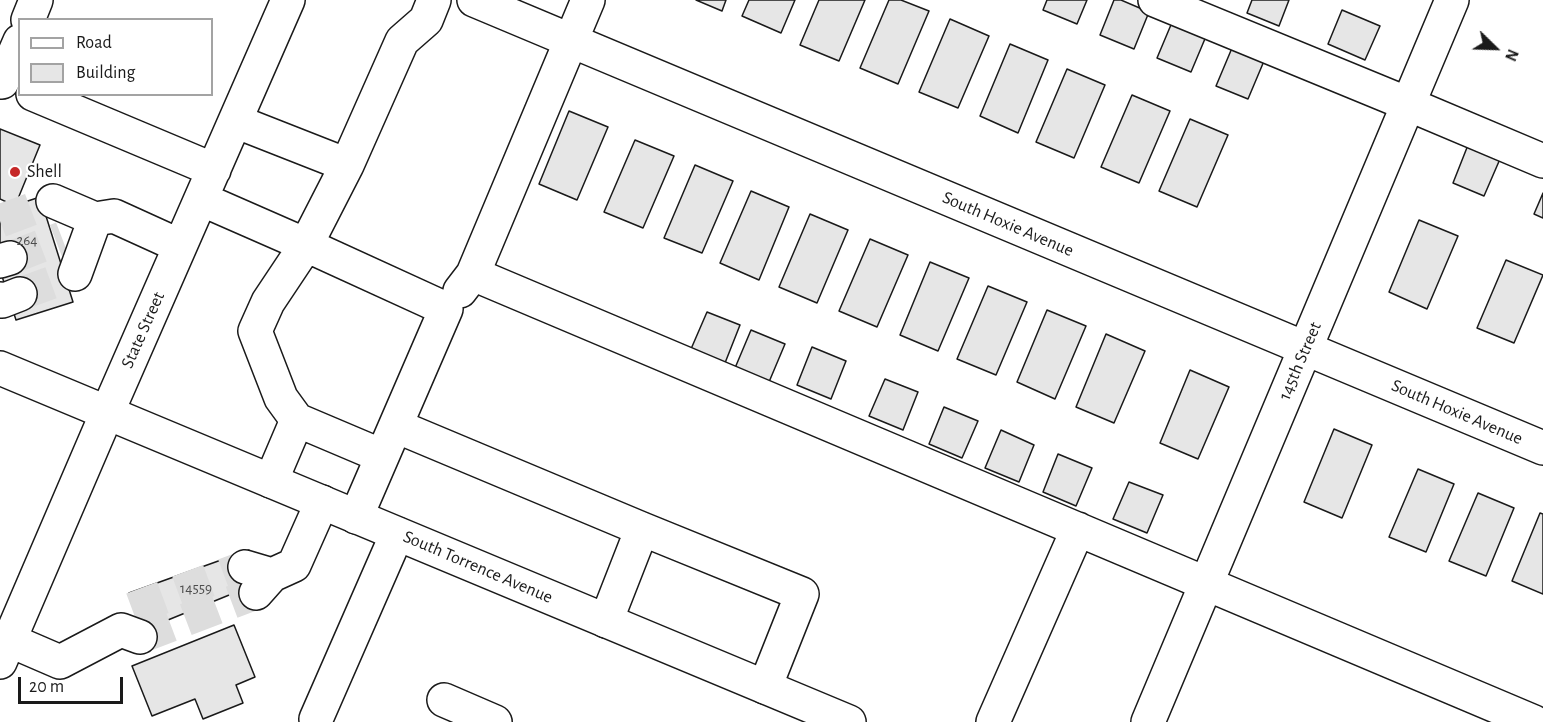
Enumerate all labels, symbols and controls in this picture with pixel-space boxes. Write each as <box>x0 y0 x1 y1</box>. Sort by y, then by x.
legend <box>18 18 213 96</box>
north arrow <box>1465 18 1525 78</box>
text: Road <box>76 34 112 52</box>
text: N <box>1502 47 1521 63</box>
text: Building <box>76 64 135 82</box>
place label: Shell <box>27 161 62 183</box>
marker: Shell <box>8 165 22 179</box>
street label: South Hoxie Avenue <box>939 187 1077 261</box>
house number: 264 <box>16 231 38 249</box>
street label: State Street <box>117 288 169 372</box>
street label: 145th Street <box>1274 319 1326 403</box>
street label: South Hoxie Avenue <box>1388 375 1526 449</box>
street label: South Torrence Avenue <box>400 526 556 608</box>
house number: 14559 <box>180 579 212 597</box>
scale bar <box>21 665 126 703</box>
text: 20 m <box>29 678 64 696</box>

